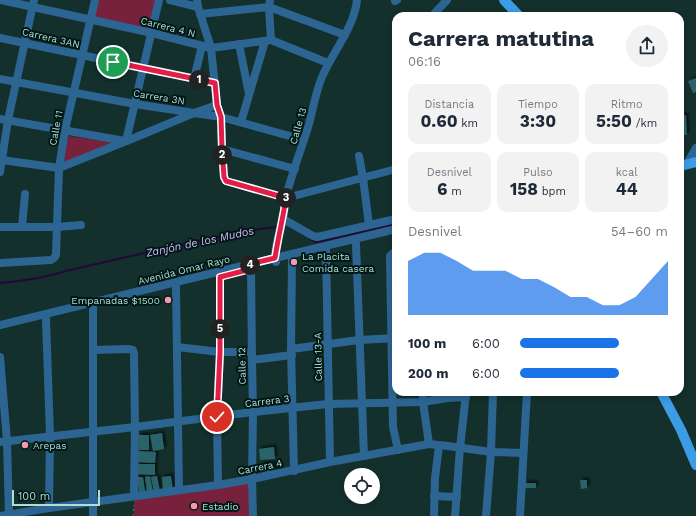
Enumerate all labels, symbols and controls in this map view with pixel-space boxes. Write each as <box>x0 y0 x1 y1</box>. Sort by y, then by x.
street label: Carrera 4 N <box>140 15 196 39</box>
button: share <box>626 25 668 67</box>
street label: Carrera 3AN <box>21 26 81 50</box>
text: Carrera matutina <box>408 26 594 51</box>
pin <box>96 45 130 79</box>
icon: arrive <box>102 51 124 73</box>
text: 06:16 <box>408 54 441 69</box>
pin: 1 <box>189 70 209 90</box>
text: 1 <box>197 73 201 86</box>
street label: Carrera 3N <box>132 87 186 107</box>
text: Distancia <box>425 98 474 111</box>
text: Tiempo <box>518 98 558 111</box>
text: Ritmo <box>611 98 643 111</box>
street label: Calle 13 <box>288 106 308 145</box>
street label: Calle 11 <box>47 110 65 146</box>
text: 0.60 <box>421 111 458 131</box>
text: 3:30 <box>520 111 556 131</box>
text: 5:50 <box>596 111 632 131</box>
text: km <box>458 117 478 130</box>
text: /km <box>632 117 657 130</box>
pin: 2 <box>212 145 232 165</box>
text: 2 <box>219 148 225 161</box>
text: Desnivel <box>427 166 472 179</box>
text: Pulso <box>523 166 553 179</box>
text: kcal <box>616 166 638 179</box>
text: 6 <box>437 179 447 199</box>
text: 158 <box>510 179 538 199</box>
text: 44 <box>616 179 638 199</box>
text: m <box>447 185 462 198</box>
text: bpm <box>538 185 566 198</box>
pin: 3 <box>276 188 296 208</box>
text: 3 <box>283 191 289 204</box>
water label: Zanjón de los Mudos <box>144 224 255 260</box>
text: Desnivel <box>408 224 461 239</box>
text: 54–60 m <box>611 224 668 239</box>
place label: La Placita Comida casera <box>302 251 374 274</box>
street label: Avenida Omar Rayo <box>137 253 231 287</box>
pin: 4 <box>240 255 260 275</box>
marker: La Placita Comida casera <box>289 257 299 267</box>
text: 4 <box>246 258 254 271</box>
place label: Empanadas $1500 <box>71 295 160 306</box>
marker: Empanadas $1500 <box>163 295 173 305</box>
pin: 5 <box>210 319 230 339</box>
text: 5 <box>217 322 223 335</box>
street label: Calle 13-A <box>312 332 324 382</box>
text: 100 m <box>408 336 446 351</box>
text: 6:00 <box>472 336 500 351</box>
street label: Calle 12 <box>236 347 248 385</box>
text: 200 m <box>408 366 448 381</box>
text: 6:00 <box>472 366 500 381</box>
street label: Carrera 3 <box>244 393 290 409</box>
pin <box>200 400 234 434</box>
icon: check <box>206 406 228 428</box>
marker: Arepas <box>20 440 30 450</box>
place label: Arepas <box>33 440 67 451</box>
street label: Carrera 4 <box>237 457 283 477</box>
map controls <box>344 468 380 504</box>
button: locate <box>344 468 380 504</box>
scale bar <box>12 488 100 507</box>
text: 100 m <box>18 490 50 503</box>
marker: Estadio <box>189 501 199 511</box>
place label: Estadio <box>202 501 238 512</box>

